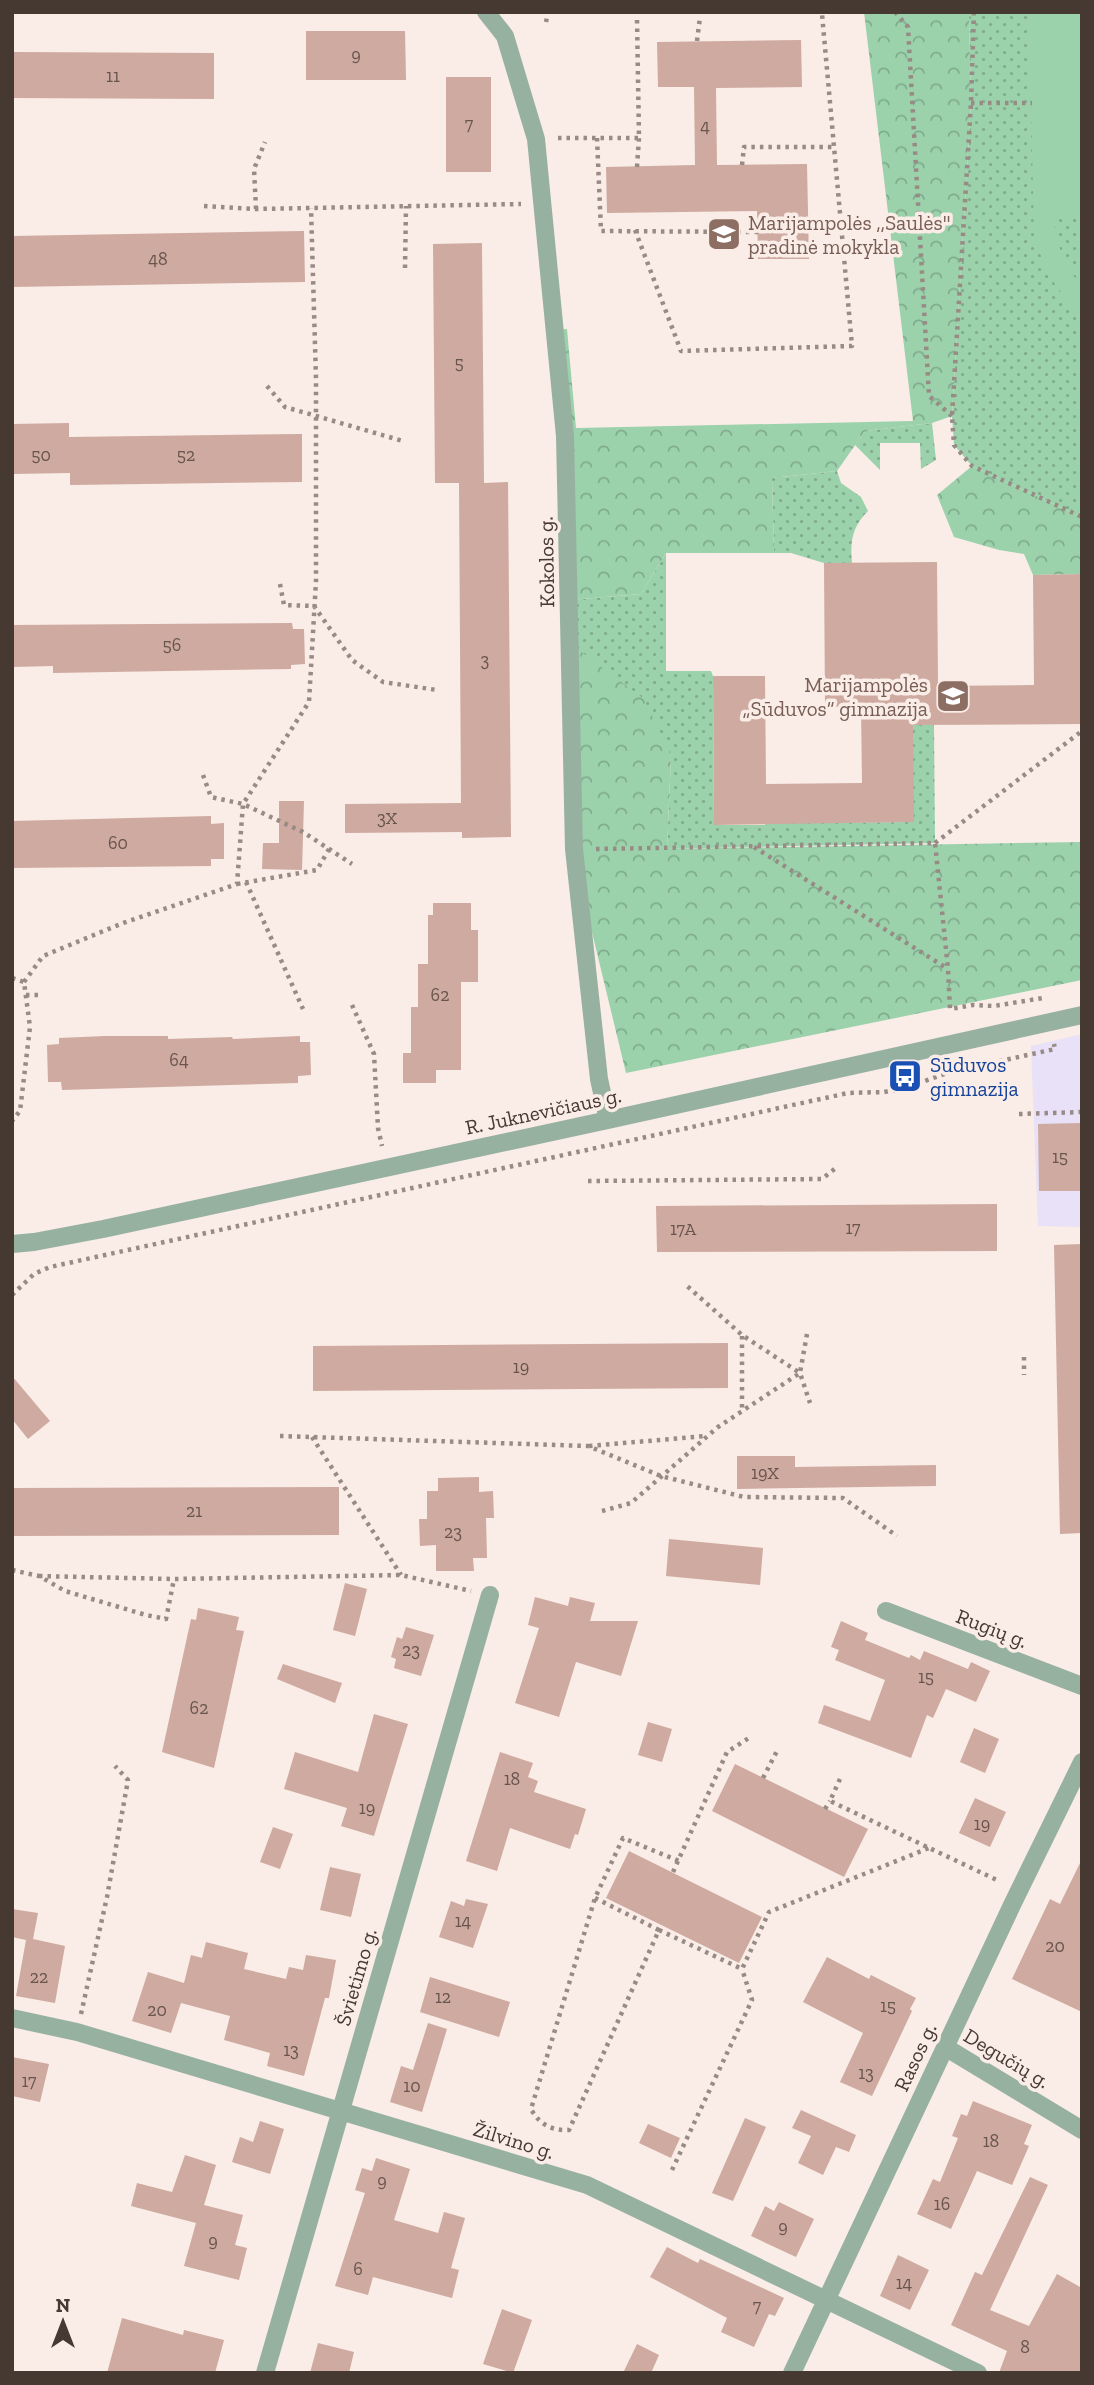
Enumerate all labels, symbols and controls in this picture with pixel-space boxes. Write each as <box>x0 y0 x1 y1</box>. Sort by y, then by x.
house number: 9 <box>351 44 361 66</box>
house number: 11 <box>106 65 120 87</box>
house number: 7 <box>465 113 474 135</box>
house number: 4 <box>700 115 710 137</box>
place label: Marijampolės ,,Saulės" pradinė mokykla <box>748 210 950 259</box>
school or university icon: Marijampolės ,,Saulės" pradinė mokykla <box>705 215 743 253</box>
house number: 48 <box>148 248 168 270</box>
house number: 5 <box>454 352 464 374</box>
house number: 50 <box>31 444 51 466</box>
house number: 52 <box>177 444 195 466</box>
street label: Kokolos g. <box>533 516 559 608</box>
house number: 56 <box>163 634 181 656</box>
house number: 3 <box>481 649 490 671</box>
place label: Marijampolės „Sūduvos“ gimnazija <box>743 672 928 722</box>
school or university icon: Marijampolės „Sūduvos“ gimnazija <box>934 677 972 715</box>
house number: 3X <box>377 807 398 829</box>
house number: 60 <box>108 832 128 854</box>
house number: 62 <box>431 984 449 1006</box>
house number: 64 <box>169 1049 189 1071</box>
place label: Sūduvos gimnazija <box>930 1052 1019 1102</box>
bus stop icon: Sūduvos gimnazija <box>886 1057 924 1095</box>
street label: R. Juknevičiaus g. <box>463 1082 623 1140</box>
house number: 15 <box>1052 1146 1068 1168</box>
house number: 17 <box>845 1217 861 1239</box>
house number: 17A <box>670 1218 696 1240</box>
house number: 19 <box>513 1356 529 1378</box>
house number: 19X <box>751 1462 780 1484</box>
house number: 21 <box>186 1500 202 1522</box>
house number: 23 <box>444 1521 462 1543</box>
street label: Rugių g. <box>953 1603 1031 1653</box>
house number: 23 <box>402 1639 420 1661</box>
house number: 15 <box>918 1666 934 1688</box>
house number: 62 <box>190 1697 208 1719</box>
house number: 18 <box>504 1768 520 1790</box>
house number: 19 <box>359 1797 375 1819</box>
house number: 19 <box>974 1813 990 1835</box>
house number: 14 <box>455 1910 472 1932</box>
street label: Švietimo g. <box>330 1925 382 2029</box>
house number: 20 <box>1045 1935 1065 1957</box>
house number: 22 <box>30 1966 48 1988</box>
house number: 12 <box>435 1986 451 2008</box>
house number: 15 <box>880 1995 896 2017</box>
house number: 20 <box>147 1999 167 2021</box>
street label: Rasos g. <box>888 2019 942 2095</box>
street label: Degučių g. <box>960 2023 1054 2093</box>
house number: 13 <box>283 2039 299 2061</box>
house number: 13 <box>858 2062 874 2084</box>
house number: 17 <box>21 2070 37 2092</box>
house number: 10 <box>403 2075 421 2097</box>
street label: Žilvino g. <box>471 2116 557 2164</box>
house number: 18 <box>983 2130 999 2152</box>
house number: 9 <box>377 2170 387 2192</box>
house number: 16 <box>934 2193 950 2215</box>
house number: 9 <box>778 2216 788 2238</box>
house number: 9 <box>208 2230 218 2252</box>
house number: 6 <box>353 2258 363 2280</box>
house number: 14 <box>896 2272 913 2294</box>
north arrow <box>28 2287 98 2357</box>
text: N <box>56 2294 70 2317</box>
house number: 7 <box>753 2295 762 2317</box>
house number: 8 <box>1020 2336 1030 2358</box>

